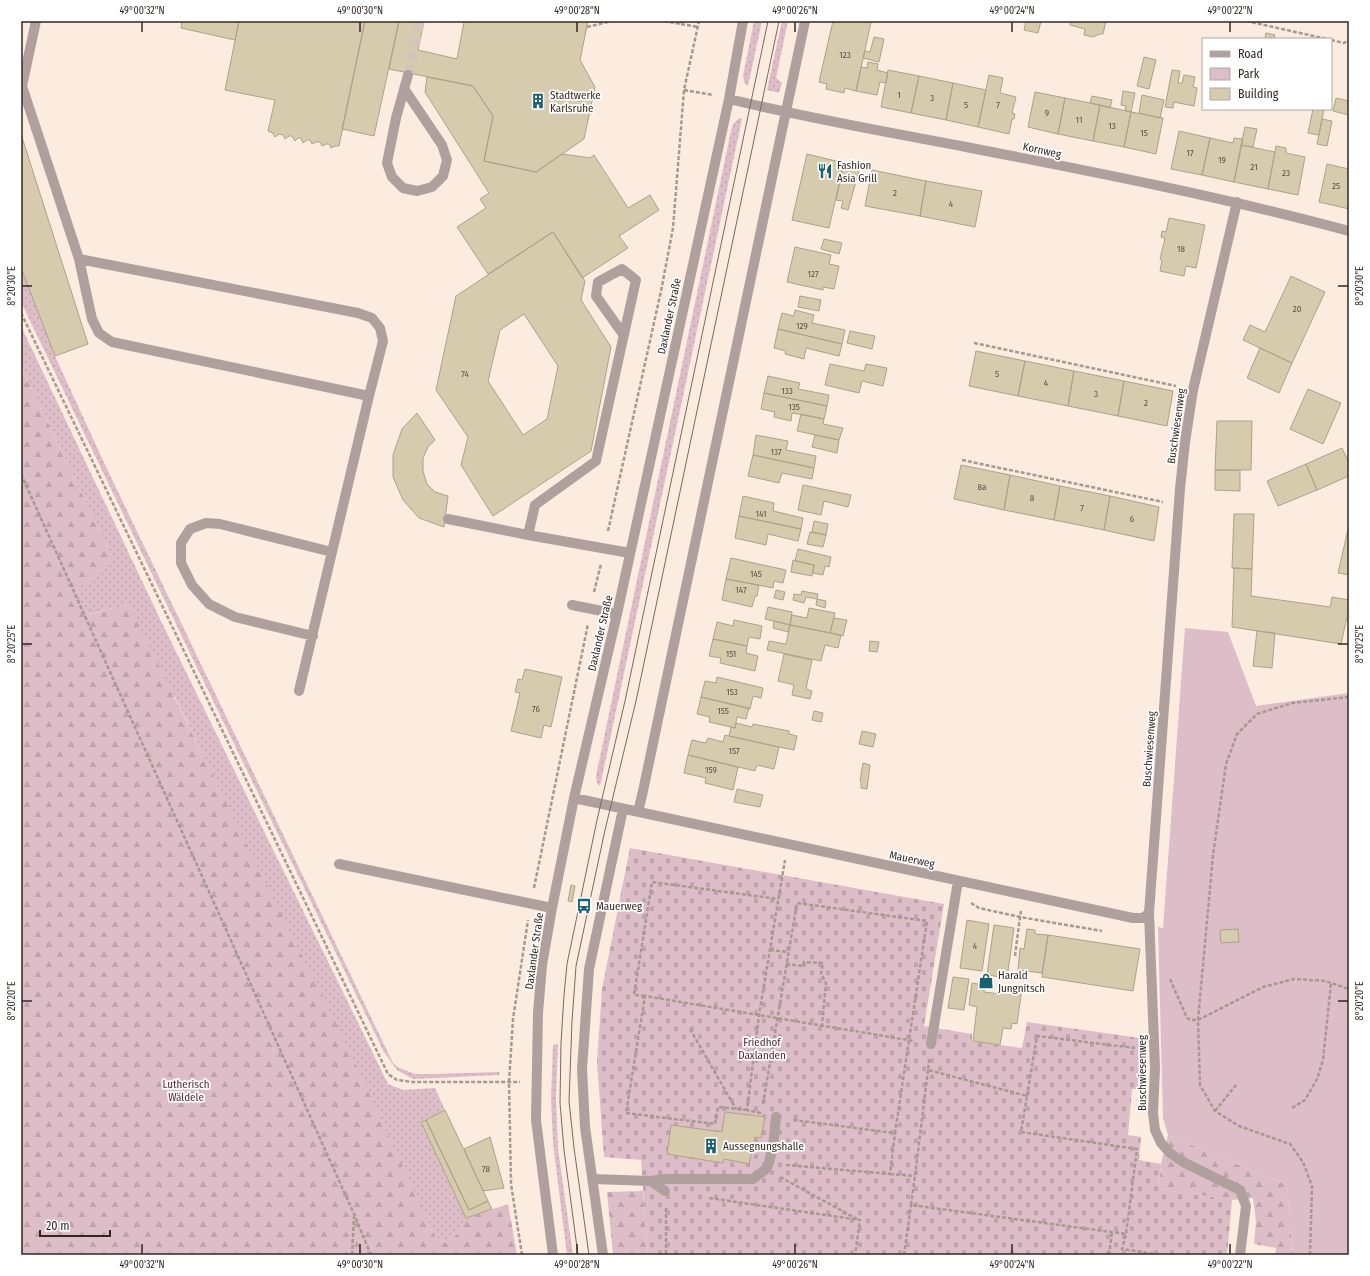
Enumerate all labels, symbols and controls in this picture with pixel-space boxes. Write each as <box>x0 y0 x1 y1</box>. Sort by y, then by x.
text: 49°00'32"N <box>119 5 165 17</box>
text: 49°00'30"N <box>337 5 383 17</box>
text: 49°00'28"N <box>554 5 600 17</box>
text: 49°00'26"N <box>772 5 818 17</box>
text: 49°00'24"N <box>990 5 1034 17</box>
text: 49°00'22"N <box>1207 5 1253 17</box>
legend <box>1202 38 1332 110</box>
text: Road <box>1238 47 1263 61</box>
house number: 123 <box>839 50 851 60</box>
text: Park <box>1238 67 1260 81</box>
text: Building <box>1238 87 1279 101</box>
place label: Stadtwerke Karlsruhe <box>550 89 601 115</box>
house number: 1 <box>897 90 901 100</box>
building icon: Stadtwerke Karlsruhe <box>529 92 547 110</box>
house number: 3 <box>930 93 934 103</box>
house number: 5 <box>964 100 968 110</box>
house number: 7 <box>996 100 1000 110</box>
house number: 9 <box>1045 108 1049 118</box>
house number: 11 <box>1076 115 1082 125</box>
house number: 13 <box>1108 121 1116 131</box>
house number: 15 <box>1140 128 1148 138</box>
street label: Kornweg <box>1022 140 1063 161</box>
house number: 17 <box>1186 148 1194 158</box>
house number: 19 <box>1218 155 1226 165</box>
place label: Fashion Asia Grill <box>837 159 877 185</box>
restaurant icon: Fashion Asia Grill <box>816 162 834 180</box>
house number: 21 <box>1250 162 1258 172</box>
house number: 23 <box>1282 168 1290 178</box>
house number: 25 <box>1332 181 1340 191</box>
house number: 2 <box>893 188 897 198</box>
house number: 4 <box>949 199 954 209</box>
house number: 18 <box>1177 244 1186 254</box>
text: 8°20'30"E <box>6 266 18 306</box>
text: 8°20'30"E <box>1354 266 1366 306</box>
house number: 127 <box>807 269 819 279</box>
street label: Daxlander Straße <box>655 277 684 355</box>
house number: 20 <box>1293 304 1302 314</box>
house number: 129 <box>796 321 808 331</box>
house number: 74 <box>461 369 469 379</box>
house number: 5 <box>995 369 999 379</box>
house number: 4 <box>1044 378 1049 388</box>
house number: 133 <box>781 386 793 396</box>
street label: Buschwiesenweg <box>1165 387 1188 465</box>
house number: 3 <box>1094 389 1098 399</box>
house number: 2 <box>1144 398 1148 408</box>
house number: 135 <box>788 402 800 412</box>
house number: 137 <box>770 447 782 457</box>
house number: 8a <box>978 482 987 492</box>
house number: 8 <box>1030 493 1035 503</box>
house number: 7 <box>1080 503 1084 513</box>
house number: 141 <box>756 509 766 519</box>
house number: 6 <box>1130 514 1135 524</box>
house number: 145 <box>750 569 762 579</box>
house number: 147 <box>735 585 747 595</box>
street label: Daxlander Straße <box>585 594 616 672</box>
text: 8°20'25"E <box>6 624 18 663</box>
text: 8°20'25"E <box>1354 624 1366 663</box>
house number: 151 <box>726 649 736 659</box>
house number: 153 <box>726 687 738 697</box>
house number: 76 <box>532 704 540 714</box>
house number: 155 <box>717 706 729 716</box>
street label: Buschwiesenweg <box>1140 710 1159 787</box>
house number: 157 <box>728 746 740 756</box>
house number: 159 <box>705 765 717 775</box>
street label: Mauerweg <box>888 848 937 871</box>
bus stop icon: Mauerweg <box>575 897 593 915</box>
place label: Mauerweg <box>596 900 643 913</box>
street label: Daxlander Straße <box>523 912 546 990</box>
house number: 4 <box>973 941 978 951</box>
place label: Harald Jungnitsch <box>998 969 1045 995</box>
shop icon: Harald Jungnitsch <box>977 972 995 990</box>
text: 8°20'20"E <box>6 981 18 1021</box>
text: 8°20'20"E <box>1354 981 1366 1021</box>
street label: Buschwiesenweg <box>1136 1034 1149 1111</box>
park label: Friedhof Daxlanden <box>738 1036 786 1062</box>
park label: Lutherisch Wäldele <box>162 1078 210 1104</box>
building icon: Aussegnungshalle <box>702 1137 720 1155</box>
place label: Aussegnungshalle <box>723 1140 804 1153</box>
house number: 78 <box>482 1164 490 1174</box>
scale bar <box>40 1212 110 1238</box>
text: 20 m <box>46 1219 70 1233</box>
text: 49°00'32"N <box>119 1259 165 1271</box>
text: 49°00'30"N <box>337 1259 383 1271</box>
text: 49°00'28"N <box>554 1259 600 1271</box>
text: 49°00'26"N <box>772 1259 818 1271</box>
text: 49°00'24"N <box>990 1259 1034 1271</box>
text: 49°00'22"N <box>1207 1259 1253 1271</box>

